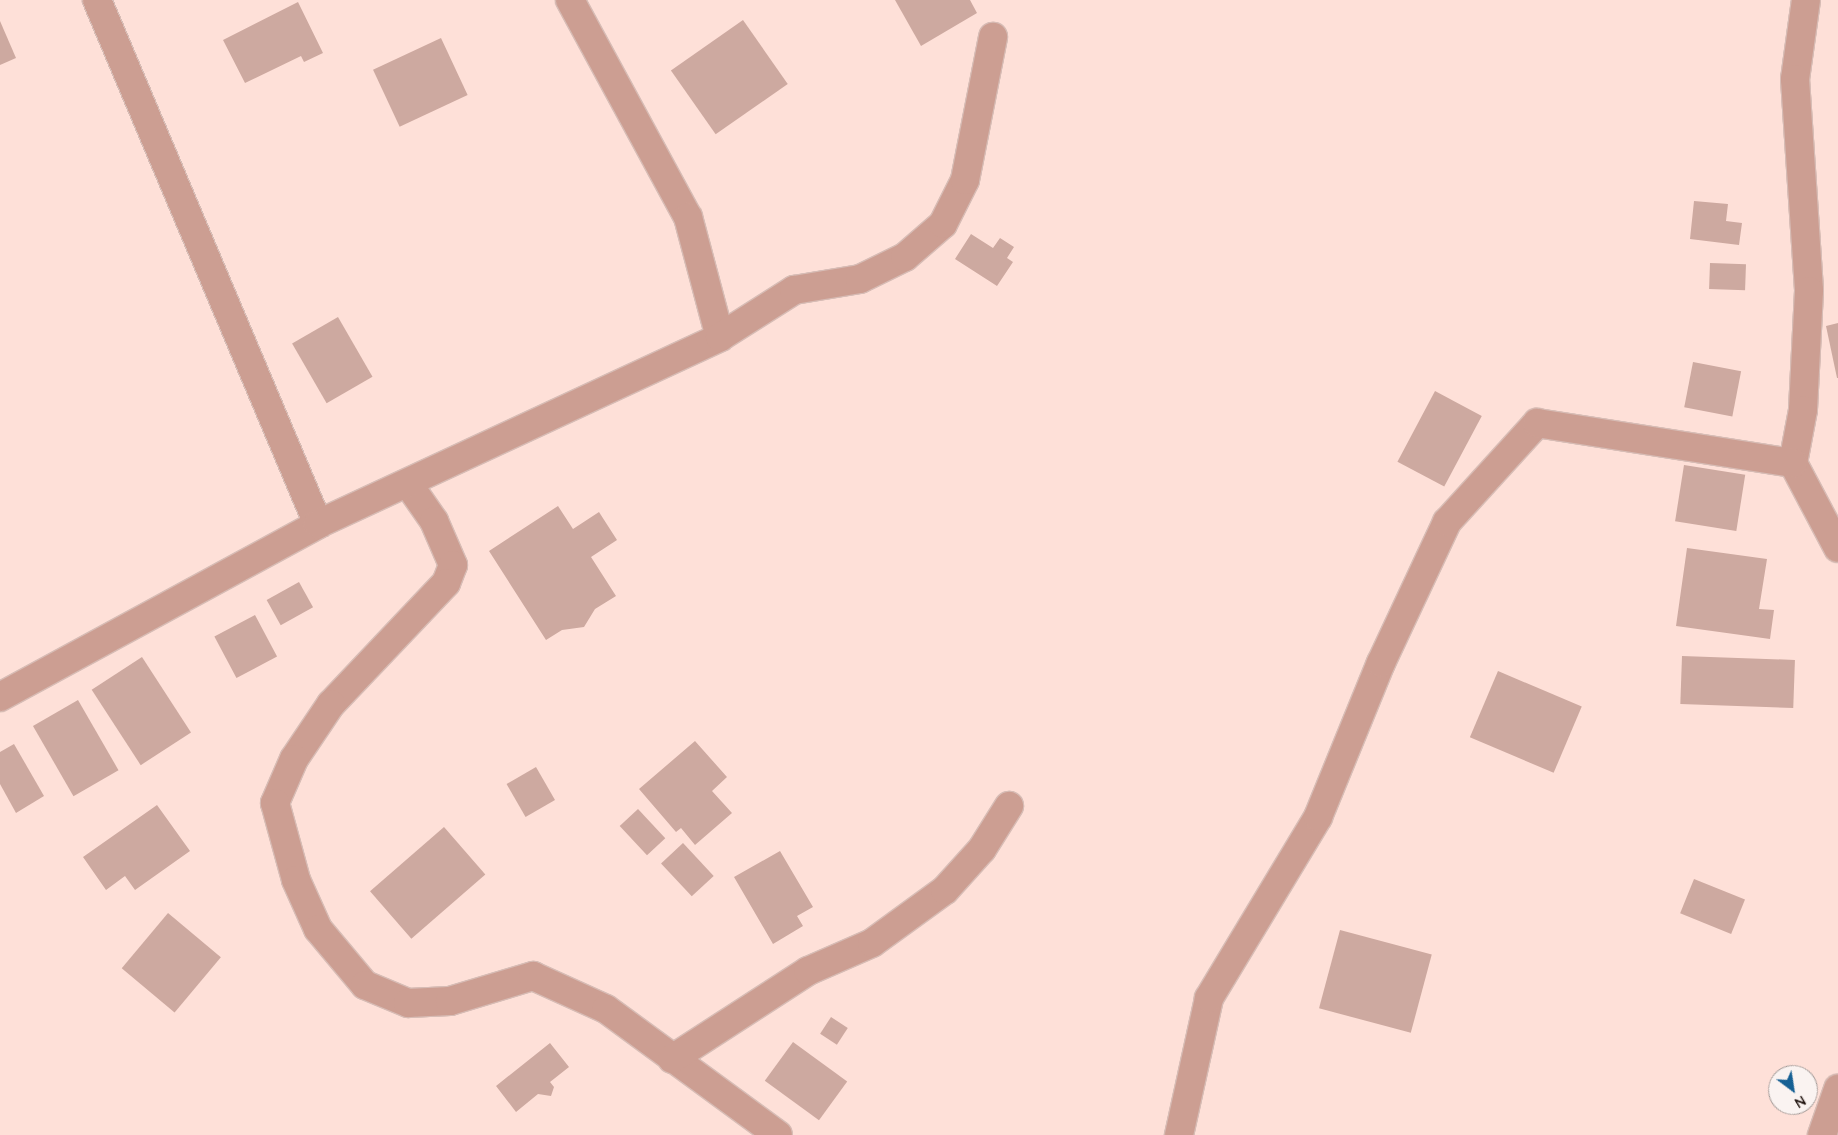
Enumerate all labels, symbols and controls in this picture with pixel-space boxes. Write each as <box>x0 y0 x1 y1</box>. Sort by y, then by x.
north arrow <box>1768 1065 1818 1115</box>
text: N <box>1791 1092 1809 1112</box>

